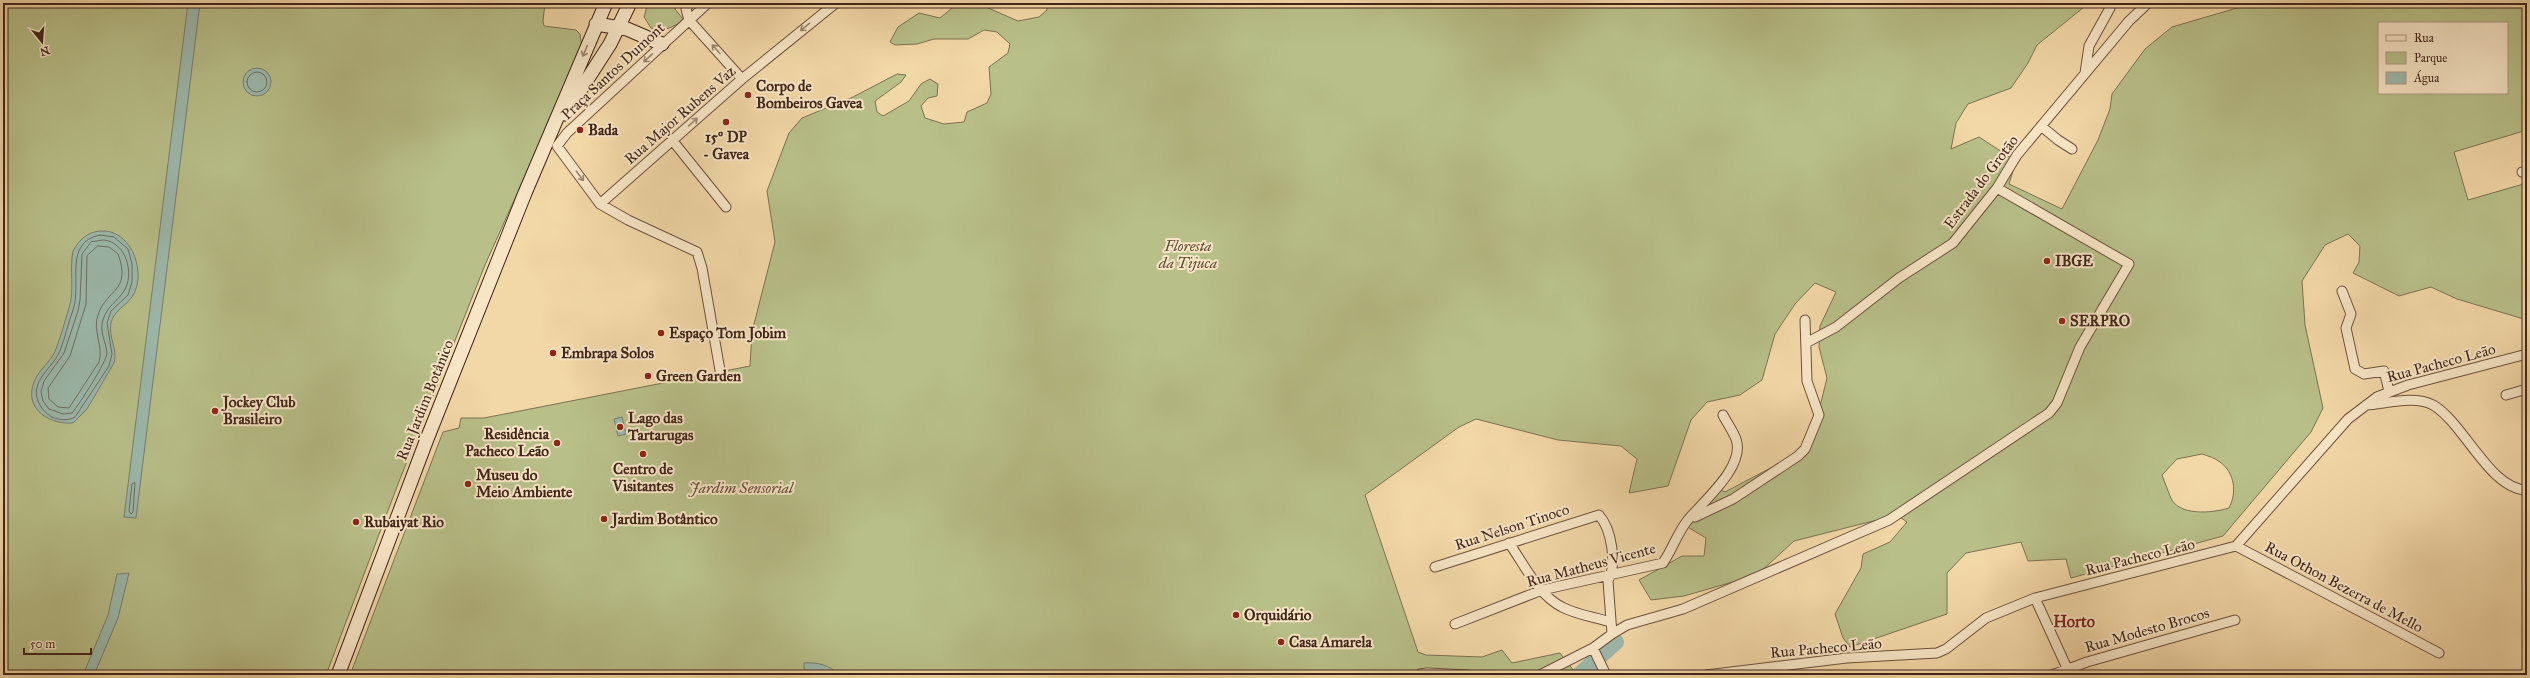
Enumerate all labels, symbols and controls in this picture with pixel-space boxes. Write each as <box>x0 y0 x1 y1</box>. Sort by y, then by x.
street label: Praça Santos Dumont <box>558 18 669 123</box>
north arrow <box>22 22 62 62</box>
legend <box>2378 22 2508 94</box>
one-way arrow <box>800 23 811 32</box>
text: Rua <box>2414 31 2435 45</box>
text: N <box>38 44 51 59</box>
one-way arrow <box>711 44 720 55</box>
one-way arrow <box>580 45 588 57</box>
text: Parque <box>2414 51 2447 66</box>
one-way arrow <box>643 53 653 62</box>
street label: Rua Major Rubens Vaz <box>621 62 739 168</box>
text: Água <box>2413 70 2440 86</box>
place label: Corpo de Bombeiros Gavea <box>756 77 863 112</box>
marker: Corpo de Bombeiros Gavea <box>743 90 753 100</box>
one-way arrow <box>688 117 698 126</box>
marker: 15º DP - Gavea <box>721 117 731 127</box>
place label: Bada <box>588 121 619 139</box>
marker: Bada <box>575 125 585 135</box>
place label: 15º DP - Gavea <box>703 128 750 163</box>
street label: Estrada do Grotão <box>1940 131 2022 232</box>
one-way arrow <box>575 171 584 182</box>
park label: Floresta da Tijuca <box>1158 237 1217 272</box>
place label: IBGE <box>2055 252 2093 270</box>
marker: IBGE <box>2042 256 2052 266</box>
place label: SERPRO <box>2070 312 2130 330</box>
marker: SERPRO <box>2057 316 2067 326</box>
place label: Espaço Tom Jobim <box>669 324 787 343</box>
marker: Espaço Tom Jobim <box>656 328 666 338</box>
street label: Rua Jardim Botânico <box>393 337 458 463</box>
street label: Rua Pacheco Leão <box>2385 340 2498 386</box>
place label: Embrapa Solos <box>561 344 654 363</box>
marker: Embrapa Solos <box>548 348 558 358</box>
place label: Green Garden <box>656 367 742 385</box>
marker: Green Garden <box>643 371 653 381</box>
place label: Jockey Club Brasileiro <box>221 393 296 428</box>
marker: Jockey Club Brasileiro <box>210 406 220 416</box>
place label: Lago das Tartarugas <box>627 409 694 445</box>
marker: Lago das Tartarugas <box>615 422 625 432</box>
place label: Residência Pacheco Leão <box>465 425 550 460</box>
marker: Residência Pacheco Leão <box>552 438 562 448</box>
marker: Centro de Visitantes <box>638 449 648 459</box>
place label: Centro de Visitantes <box>612 460 674 495</box>
place label: Museu do Meio Ambiente <box>476 466 573 501</box>
marker: Museu do Meio Ambiente <box>463 479 473 489</box>
park label: Jardim Sensorial <box>688 479 795 497</box>
street label: Rua Nelson Tinoco <box>1452 500 1572 554</box>
place label: Jardim Botântico <box>610 510 718 529</box>
place label: Rubaiyat Rio <box>364 513 444 532</box>
marker: Jardim Botântico <box>599 514 609 524</box>
marker: Rubaiyat Rio <box>351 517 361 527</box>
street label: Rua Pacheco Leão <box>2083 535 2197 579</box>
street label: Rua Othon Bezerra de Mello <box>2262 538 2426 637</box>
street label: Rua Matheus Vicente <box>1524 539 1658 591</box>
street label: Rua Modesto Brocos <box>2083 604 2211 656</box>
place label: Orquidário <box>1244 606 1312 625</box>
marker: Orquidário <box>1231 610 1241 620</box>
district label: Horto <box>2053 612 2095 631</box>
scale bar <box>24 630 91 656</box>
place label: Casa Amarela <box>1289 633 1372 651</box>
street label: Rua Pacheco Leão <box>1769 634 1883 662</box>
text: 50 m <box>30 637 55 651</box>
marker: Casa Amarela <box>1276 637 1286 647</box>

